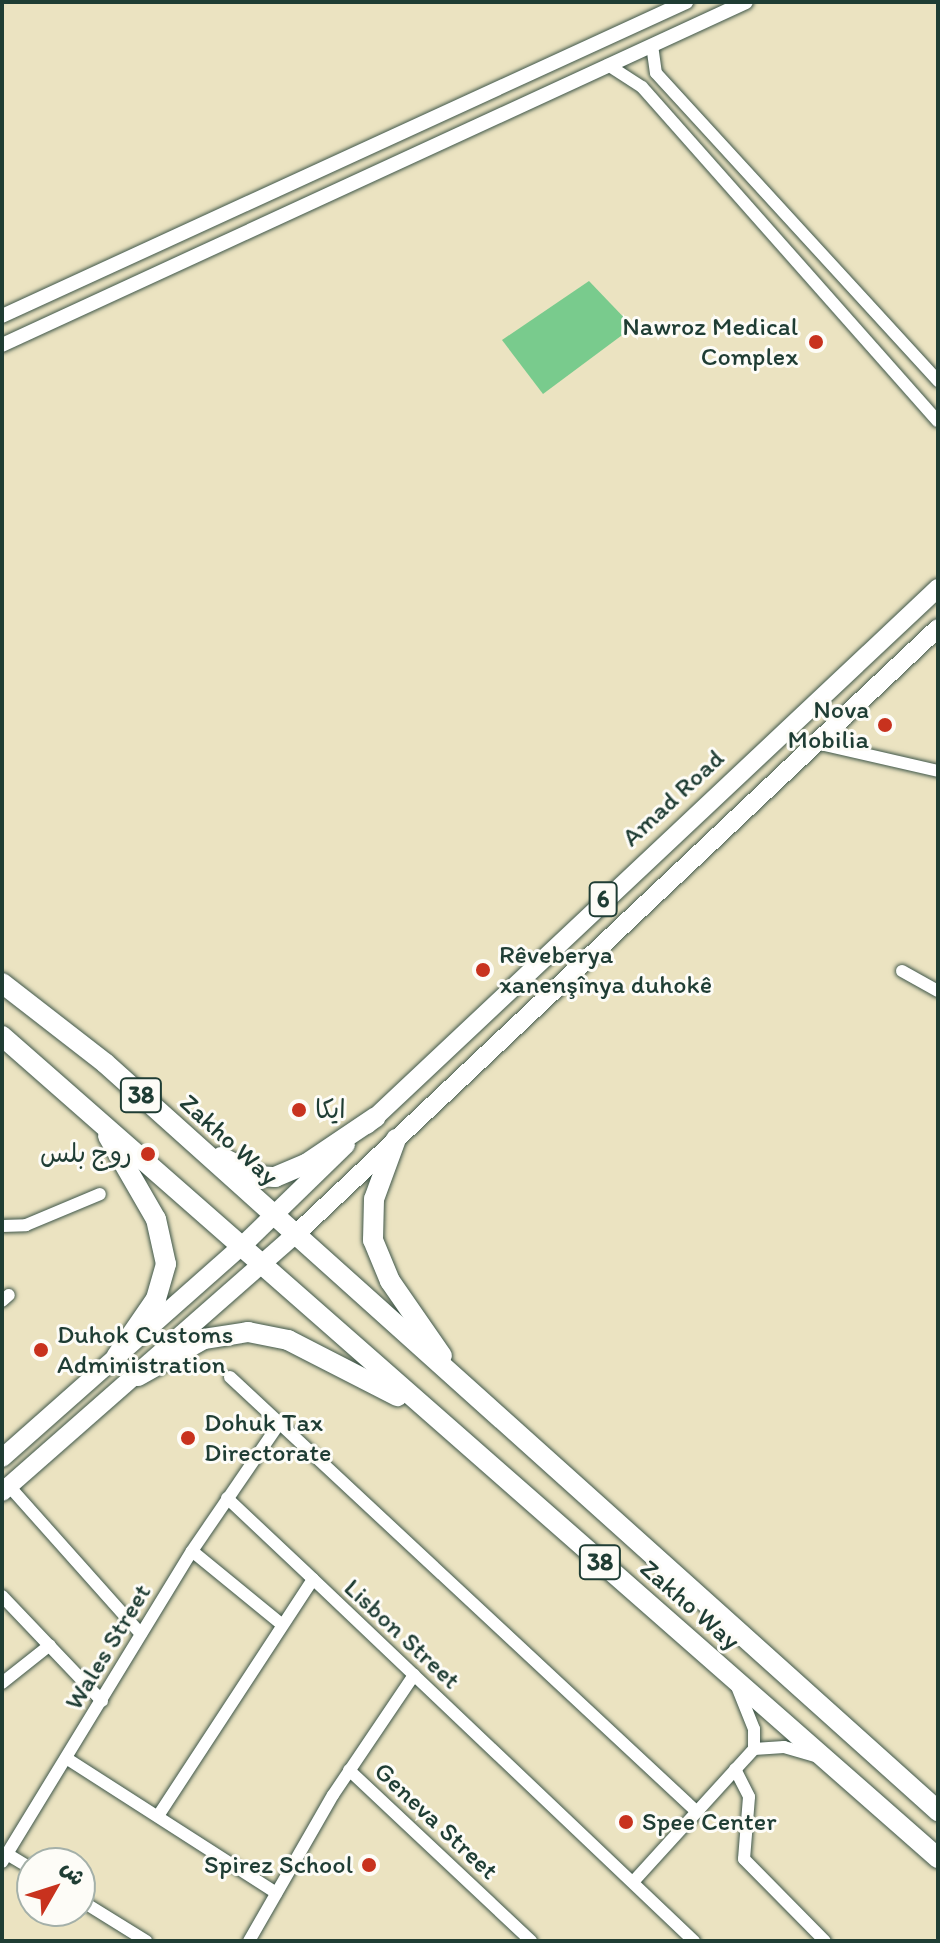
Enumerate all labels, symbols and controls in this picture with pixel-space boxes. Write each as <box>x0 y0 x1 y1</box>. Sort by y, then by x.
place label: Nawroz Medical Complex <box>622 311 798 372</box>
marker: Nawroz Medical Complex <box>805 331 827 353</box>
place label: Nova Mobilia <box>788 694 869 756</box>
marker: Nova Mobilia <box>876 716 894 734</box>
street label: Amad Road <box>616 743 730 853</box>
road number: 6 <box>587 879 619 919</box>
place label: Rêveberya xanenşînya duhokê <box>499 939 712 1000</box>
marker: Rêveberya xanenşînya duhokê <box>474 961 492 979</box>
road number: 38 <box>119 1075 163 1115</box>
street label: Zakho Way <box>174 1088 284 1192</box>
place label: ايكا <box>315 1094 346 1126</box>
marker: ايكا <box>290 1101 308 1119</box>
place label: روج بلس <box>40 1138 132 1170</box>
marker: روج بلس <box>139 1145 157 1163</box>
place label: Duhok Customs Administration <box>57 1319 234 1380</box>
marker: Duhok Customs Administration <box>32 1341 50 1359</box>
place label: Dohuk Tax Directorate <box>204 1407 331 1468</box>
marker: Dohuk Tax Directorate <box>179 1429 197 1447</box>
road number: 38 <box>578 1542 622 1582</box>
street label: Zakho Way <box>634 1554 746 1656</box>
street label: Lisbon Street <box>337 1572 467 1696</box>
street label: Wales Street <box>58 1579 158 1715</box>
street label: Geneva Street <box>368 1756 504 1886</box>
place label: Spee Center <box>642 1806 777 1838</box>
marker: Spee Center <box>617 1813 635 1831</box>
north arrow <box>16 1847 96 1927</box>
place label: Spirez School <box>204 1849 353 1881</box>
text: ش <box>55 1855 92 1891</box>
marker: Spirez School <box>360 1856 378 1874</box>

